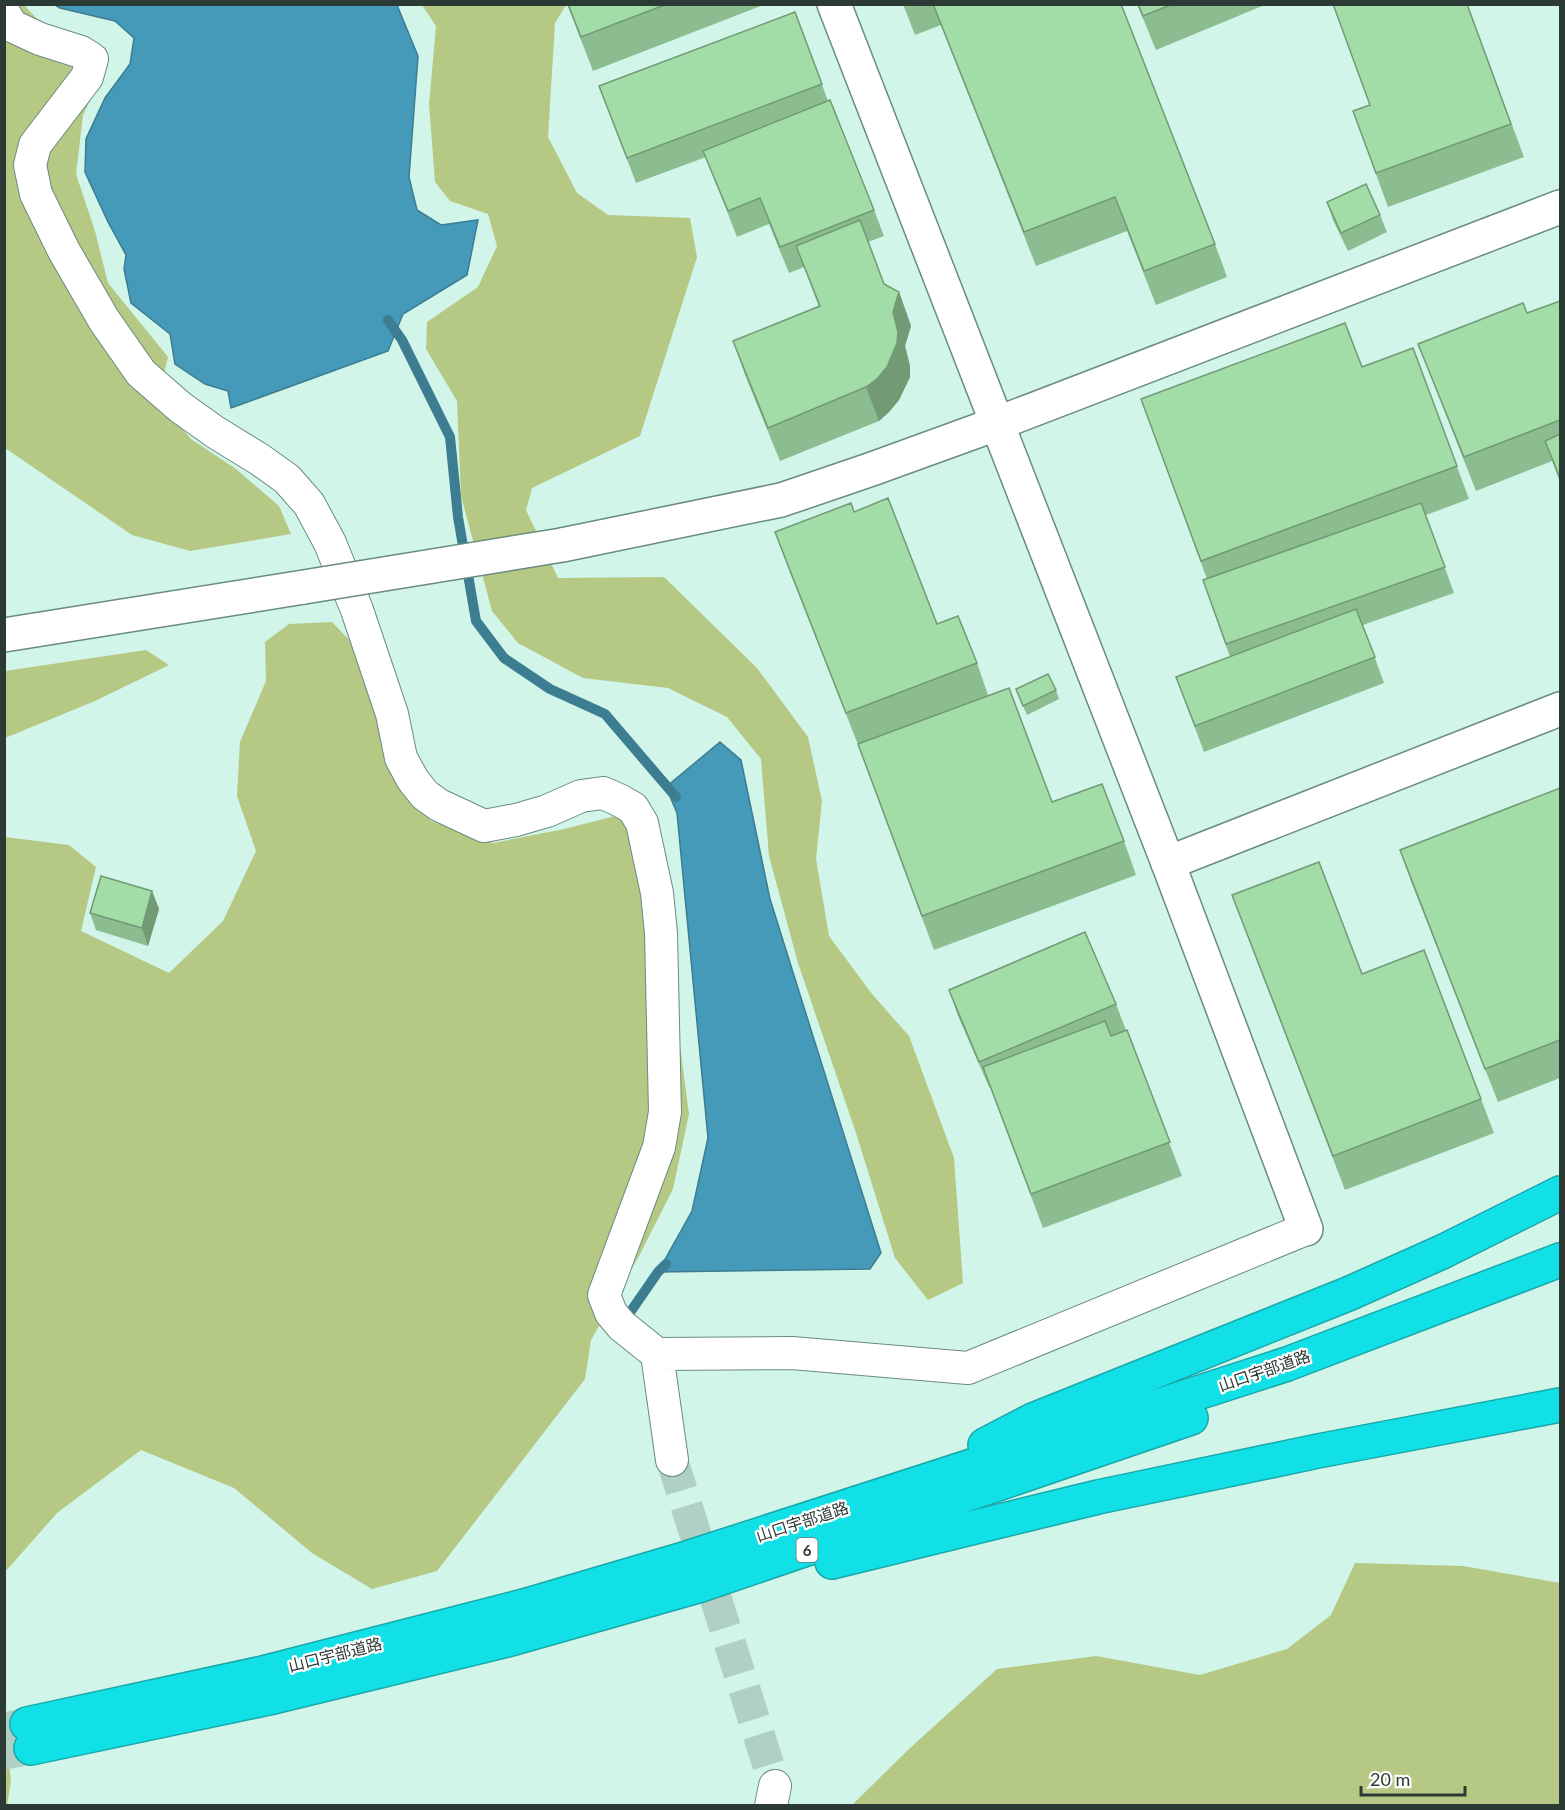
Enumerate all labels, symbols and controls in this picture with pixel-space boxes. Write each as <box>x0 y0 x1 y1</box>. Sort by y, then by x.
street label: 山口宇部道路 <box>1216 1345 1312 1395</box>
street label: 山口宇部道路 <box>753 1497 851 1545</box>
road number: 6 <box>796 1538 818 1562</box>
street label: 山口宇部道路 <box>286 1633 384 1675</box>
scale bar <box>1361 1759 1464 1797</box>
text: 20 m <box>1370 1768 1410 1790</box>

